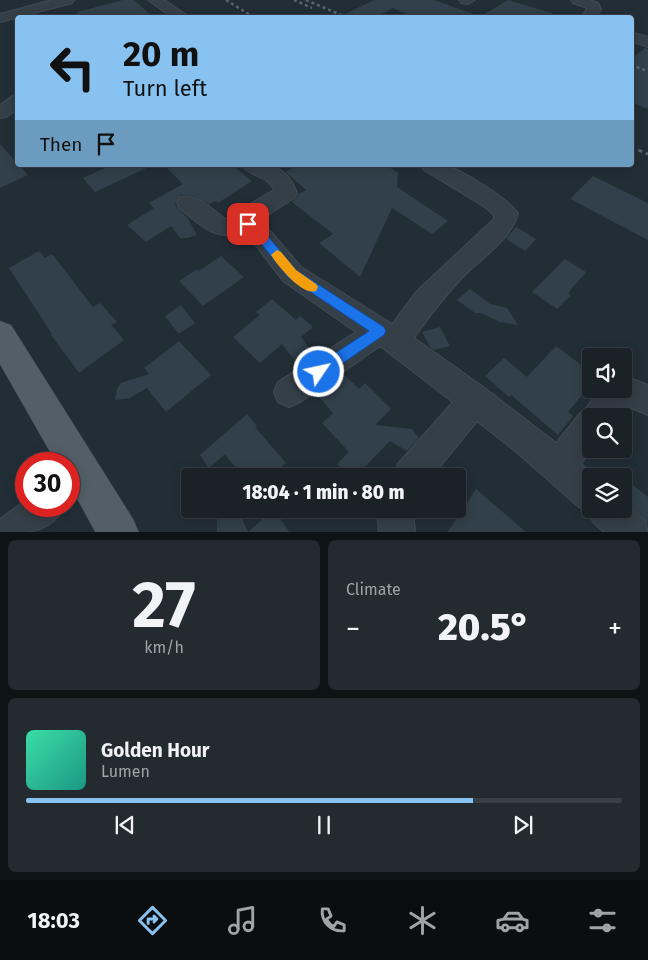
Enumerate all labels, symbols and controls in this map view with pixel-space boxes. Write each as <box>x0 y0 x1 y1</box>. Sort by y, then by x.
text: 20 m <box>123 33 199 75</box>
icon: left <box>40 35 105 100</box>
text: Turn left <box>123 75 207 102</box>
icon: arrive <box>92 130 120 158</box>
text: Then <box>40 133 82 156</box>
pin <box>227 203 269 245</box>
icon: arrive <box>234 210 262 238</box>
position arrow <box>292 345 344 397</box>
map controls <box>582 348 632 518</box>
button: sound <box>582 348 632 398</box>
button: search <box>582 408 632 458</box>
speed limit sign: 30 <box>15 452 80 517</box>
button: layers <box>582 468 632 518</box>
text: 18:04 · 1 min · 80 m <box>243 481 404 504</box>
text: 27 <box>132 566 196 644</box>
text: Climate <box>346 580 401 599</box>
text: 20.5° <box>438 604 530 650</box>
text: − <box>346 612 360 645</box>
text: + <box>608 612 622 645</box>
text: km/h <box>144 638 184 657</box>
text: Golden Hour <box>101 739 210 762</box>
text: Lumen <box>101 762 150 781</box>
icon: previous <box>111 811 139 839</box>
icon: pause <box>310 811 338 839</box>
icon: next <box>509 811 537 839</box>
icon: directions <box>135 903 170 938</box>
icon: music <box>225 903 260 938</box>
icon: phone <box>315 903 350 938</box>
icon: climate <box>405 903 440 938</box>
icon: car <box>495 903 530 938</box>
icon: filters <box>585 903 620 938</box>
text: 18:03 <box>28 907 80 934</box>

